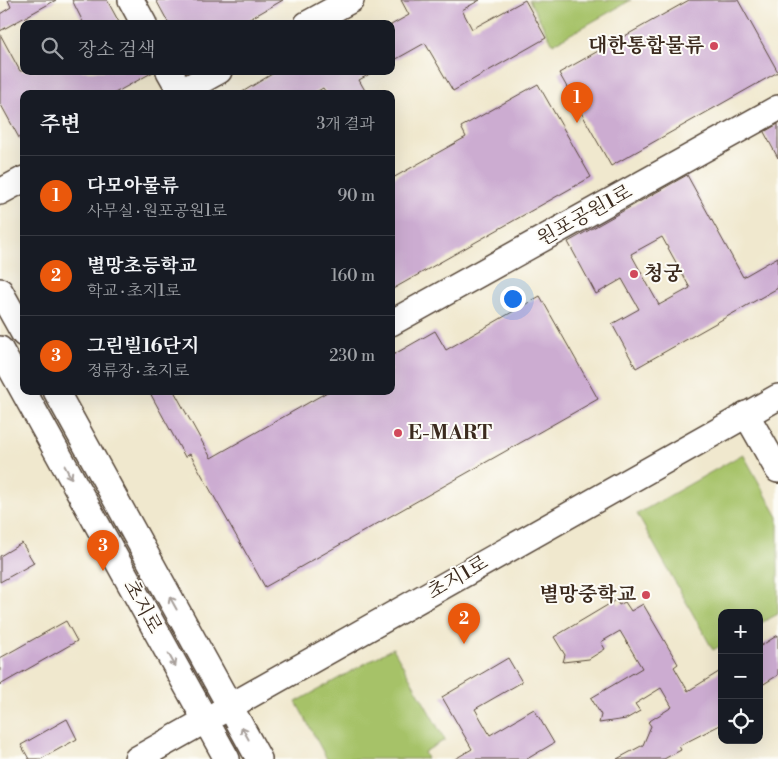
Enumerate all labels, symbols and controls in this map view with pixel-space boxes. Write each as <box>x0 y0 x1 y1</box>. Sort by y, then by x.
search box <box>20 20 395 75</box>
icon: search <box>38 34 66 62</box>
place label: 대한통합물류 <box>588 34 705 59</box>
text: 장소 검색 <box>78 38 155 62</box>
marker: 대한통합물류 <box>708 40 720 52</box>
pin: 1 <box>561 82 593 123</box>
text: 주변 <box>40 112 81 138</box>
text: 3개 결과 <box>317 114 375 134</box>
text: 다모아물류 <box>87 174 179 198</box>
street label: 원포공원1로 <box>533 180 637 252</box>
text: 1 <box>52 186 60 206</box>
text: 90 m <box>337 186 375 206</box>
text: 사무실 · 원포공원1로 <box>87 201 227 221</box>
text: 별망초등학교 <box>87 254 197 278</box>
place label: 청궁 <box>644 262 683 287</box>
text: 2 <box>51 266 61 286</box>
text: 160 m <box>331 266 375 286</box>
marker: 청궁 <box>628 268 640 280</box>
text: 학교 · 초지1로 <box>87 281 180 301</box>
your location <box>500 286 526 312</box>
text: 그린빌16단지 <box>87 334 199 358</box>
text: 3 <box>51 346 61 366</box>
text: 230 m <box>329 346 375 366</box>
text: 정류장 · 초지로 <box>87 361 189 381</box>
place label: E-MART <box>408 421 492 446</box>
marker: E-MART <box>392 427 404 439</box>
one-way arrow <box>63 465 73 480</box>
pin: 3 <box>87 530 119 571</box>
street label: 초지1로 <box>423 551 493 605</box>
street label: 초지로 <box>117 576 167 638</box>
place label: 별망중학교 <box>539 583 637 608</box>
marker: 별망중학교 <box>640 589 652 601</box>
one-way arrow <box>168 596 178 611</box>
pin: 2 <box>448 603 480 644</box>
map controls <box>718 609 763 744</box>
button: + <box>718 609 763 654</box>
one-way arrow <box>167 653 177 668</box>
button: − <box>718 654 763 699</box>
button: locate <box>718 699 763 744</box>
one-way arrow <box>240 726 249 741</box>

